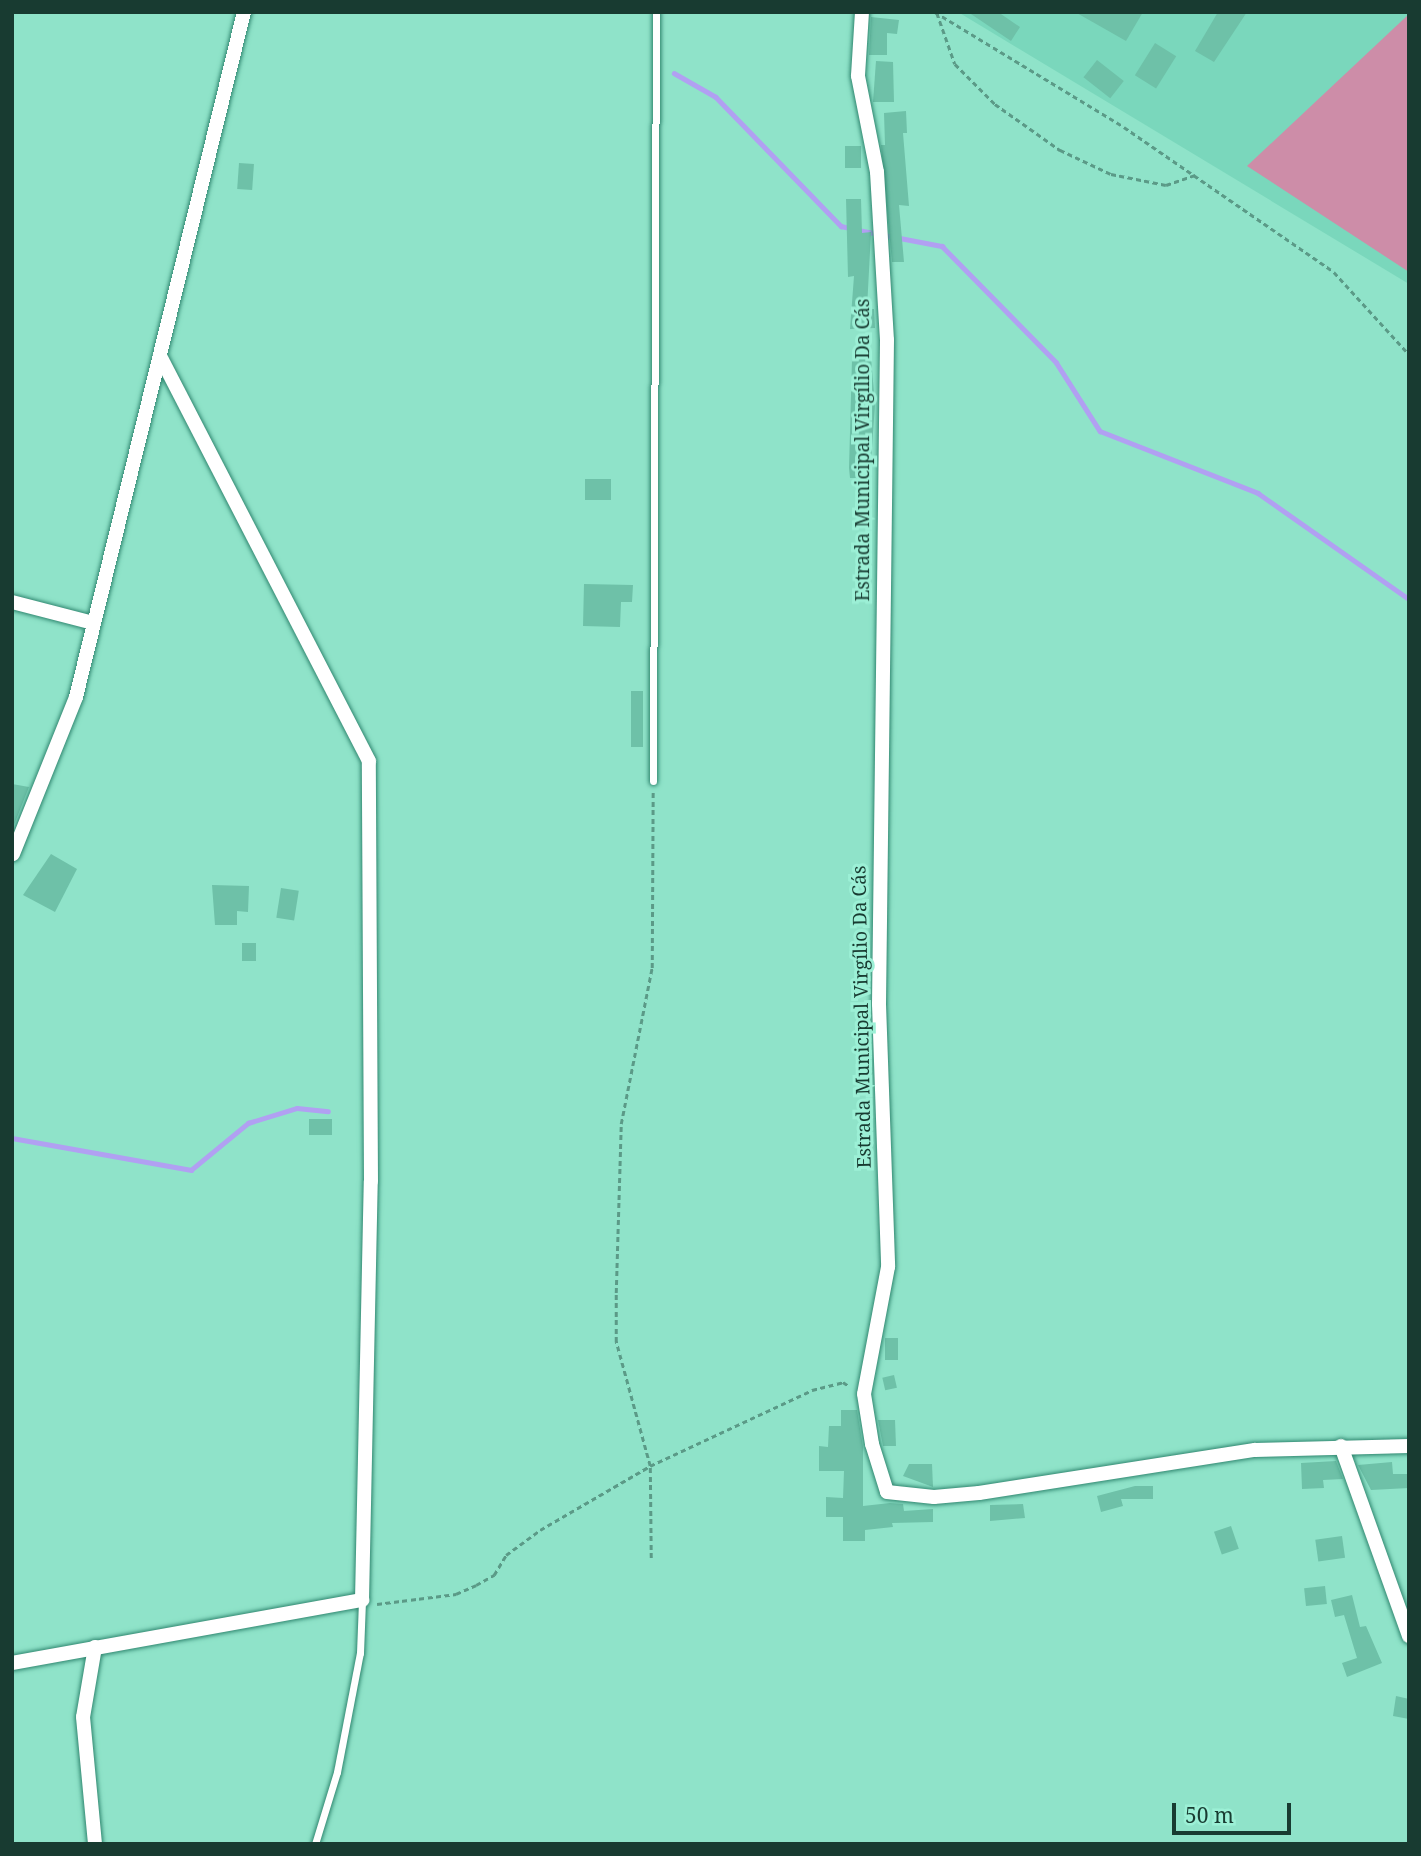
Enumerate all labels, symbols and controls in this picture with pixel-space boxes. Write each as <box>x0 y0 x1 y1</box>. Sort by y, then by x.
street label: Estrada Municipal Virgílio Da Cás <box>852 299 874 601</box>
street label: Estrada Municipal Virgílio Da Cás <box>848 865 876 1169</box>
scale bar <box>1176 1790 1295 1834</box>
text: 50 m <box>1185 1801 1234 1829</box>

